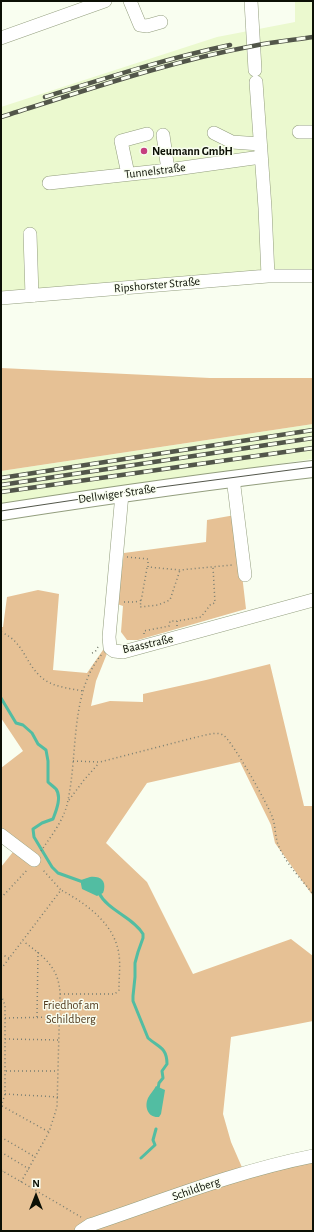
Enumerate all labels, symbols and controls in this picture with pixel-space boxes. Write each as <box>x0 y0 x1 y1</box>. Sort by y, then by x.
place label: Neumann GmbH <box>152 144 233 158</box>
marker: Neumann GmbH <box>139 146 149 156</box>
street label: Tunnelstraße <box>124 160 186 182</box>
street label: Ripshorster Straße <box>113 274 201 296</box>
street label: Dellwiger Straße <box>77 481 157 507</box>
street label: Baasstraße <box>121 631 175 657</box>
park label: Friedhof am Schildberg <box>43 998 99 1026</box>
street label: Schildberg <box>170 1174 222 1204</box>
north arrow <box>16 1176 56 1216</box>
text: N <box>32 1178 40 1189</box>

